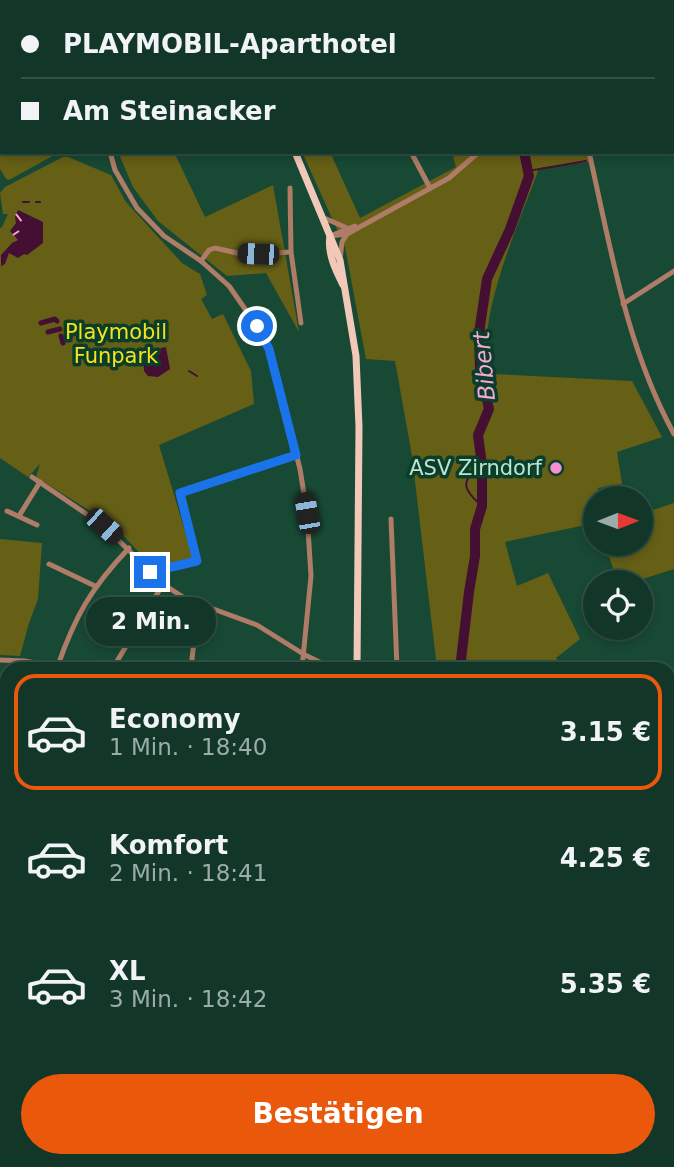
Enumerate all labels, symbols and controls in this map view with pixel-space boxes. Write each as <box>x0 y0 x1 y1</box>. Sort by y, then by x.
text: PLAYMOBIL-Aparthotel <box>63 29 397 59</box>
text: Am Steinacker <box>63 96 275 126</box>
car <box>237 243 280 265</box>
route start <box>241 310 273 342</box>
park label: Playmobil Funpark <box>65 320 167 368</box>
water label: Bibert <box>468 329 500 402</box>
place label: ASV Zirndorf <box>409 456 543 480</box>
marker: ASV Zirndorf <box>548 460 564 476</box>
north arrow <box>583 486 653 556</box>
map controls <box>583 486 653 640</box>
car <box>294 490 321 536</box>
car <box>82 504 127 548</box>
route end <box>134 556 166 588</box>
button: locate <box>583 570 653 640</box>
callout: 2 Min. <box>85 596 215 646</box>
text: 2 Min. <box>111 608 191 634</box>
icon: car <box>25 701 88 764</box>
text: Economy <box>109 704 240 734</box>
text: 3.15 € <box>560 717 651 747</box>
text: 1 Min. · 18:40 <box>109 734 267 760</box>
icon: car <box>25 827 88 890</box>
text: Komfort <box>109 830 228 860</box>
text: 4.25 € <box>560 843 651 873</box>
text: 2 Min. · 18:41 <box>109 860 267 886</box>
icon: car <box>25 953 88 1016</box>
text: XL <box>109 956 146 986</box>
text: 5.35 € <box>560 969 651 999</box>
text: 3 Min. · 18:42 <box>109 986 267 1012</box>
button: Bestätigen <box>21 1074 655 1154</box>

